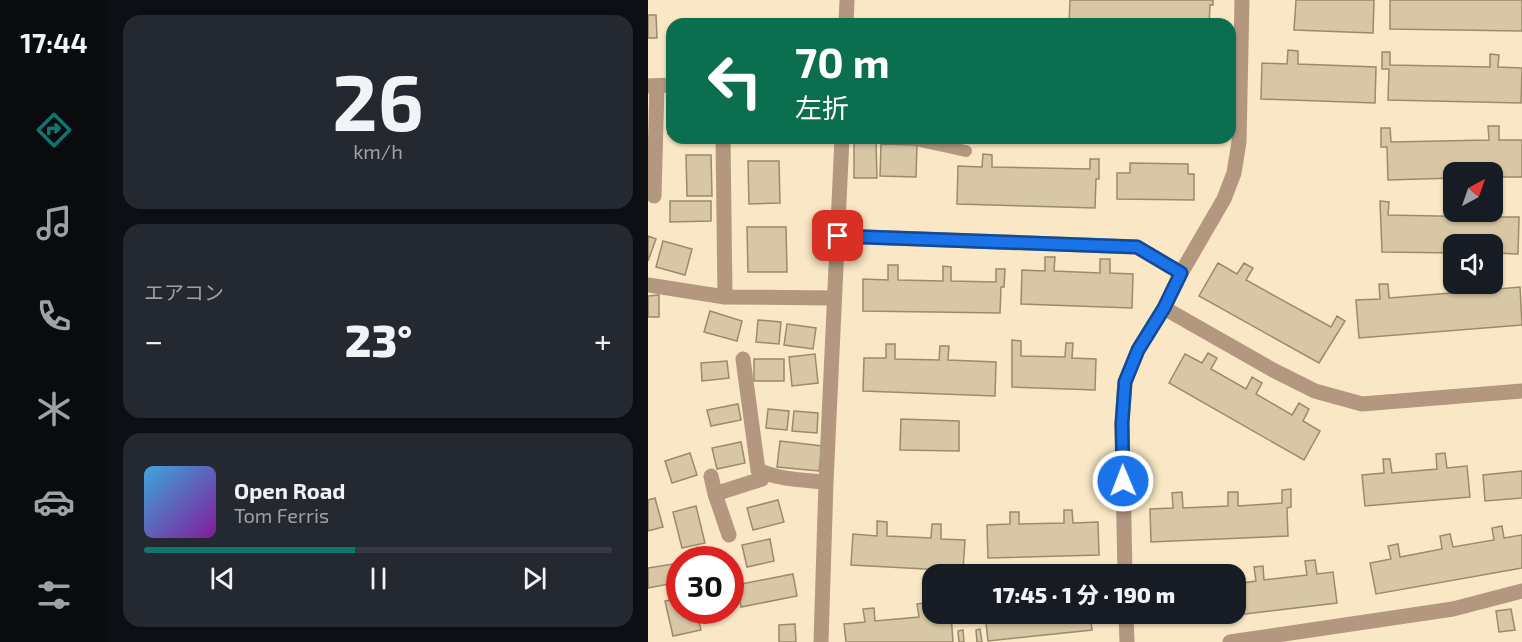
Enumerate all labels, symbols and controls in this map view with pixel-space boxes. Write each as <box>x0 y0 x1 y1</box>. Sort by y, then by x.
text: 17:44 <box>20 26 88 58</box>
text: 70 m <box>795 36 890 86</box>
icon: left <box>696 42 774 120</box>
text: 26 <box>332 53 424 147</box>
text: 左折 <box>795 91 849 123</box>
icon: directions <box>33 109 75 151</box>
text: km/h <box>353 139 403 163</box>
north arrow <box>1443 162 1503 222</box>
map controls <box>1443 162 1503 294</box>
icon: music <box>33 202 75 244</box>
pin <box>812 210 863 261</box>
icon: arrive <box>821 219 854 252</box>
button: sound <box>1443 234 1503 294</box>
text: エアコン <box>144 280 224 304</box>
icon: phone <box>33 295 75 337</box>
text: 23° <box>345 312 412 366</box>
text: − <box>144 320 163 360</box>
text: + <box>594 320 612 360</box>
icon: climate <box>33 388 75 430</box>
position arrow <box>1091 449 1155 513</box>
text: Open Road <box>234 477 346 503</box>
icon: car <box>33 481 75 523</box>
text: Tom Ferris <box>234 503 329 527</box>
speed limit sign: 30 <box>666 546 744 624</box>
icon: previous <box>206 562 239 595</box>
icon: pause <box>362 562 395 595</box>
icon: next <box>518 562 551 595</box>
icon: filters <box>33 574 75 616</box>
text: 17:45 · 1 分 · 190 m <box>993 581 1175 607</box>

